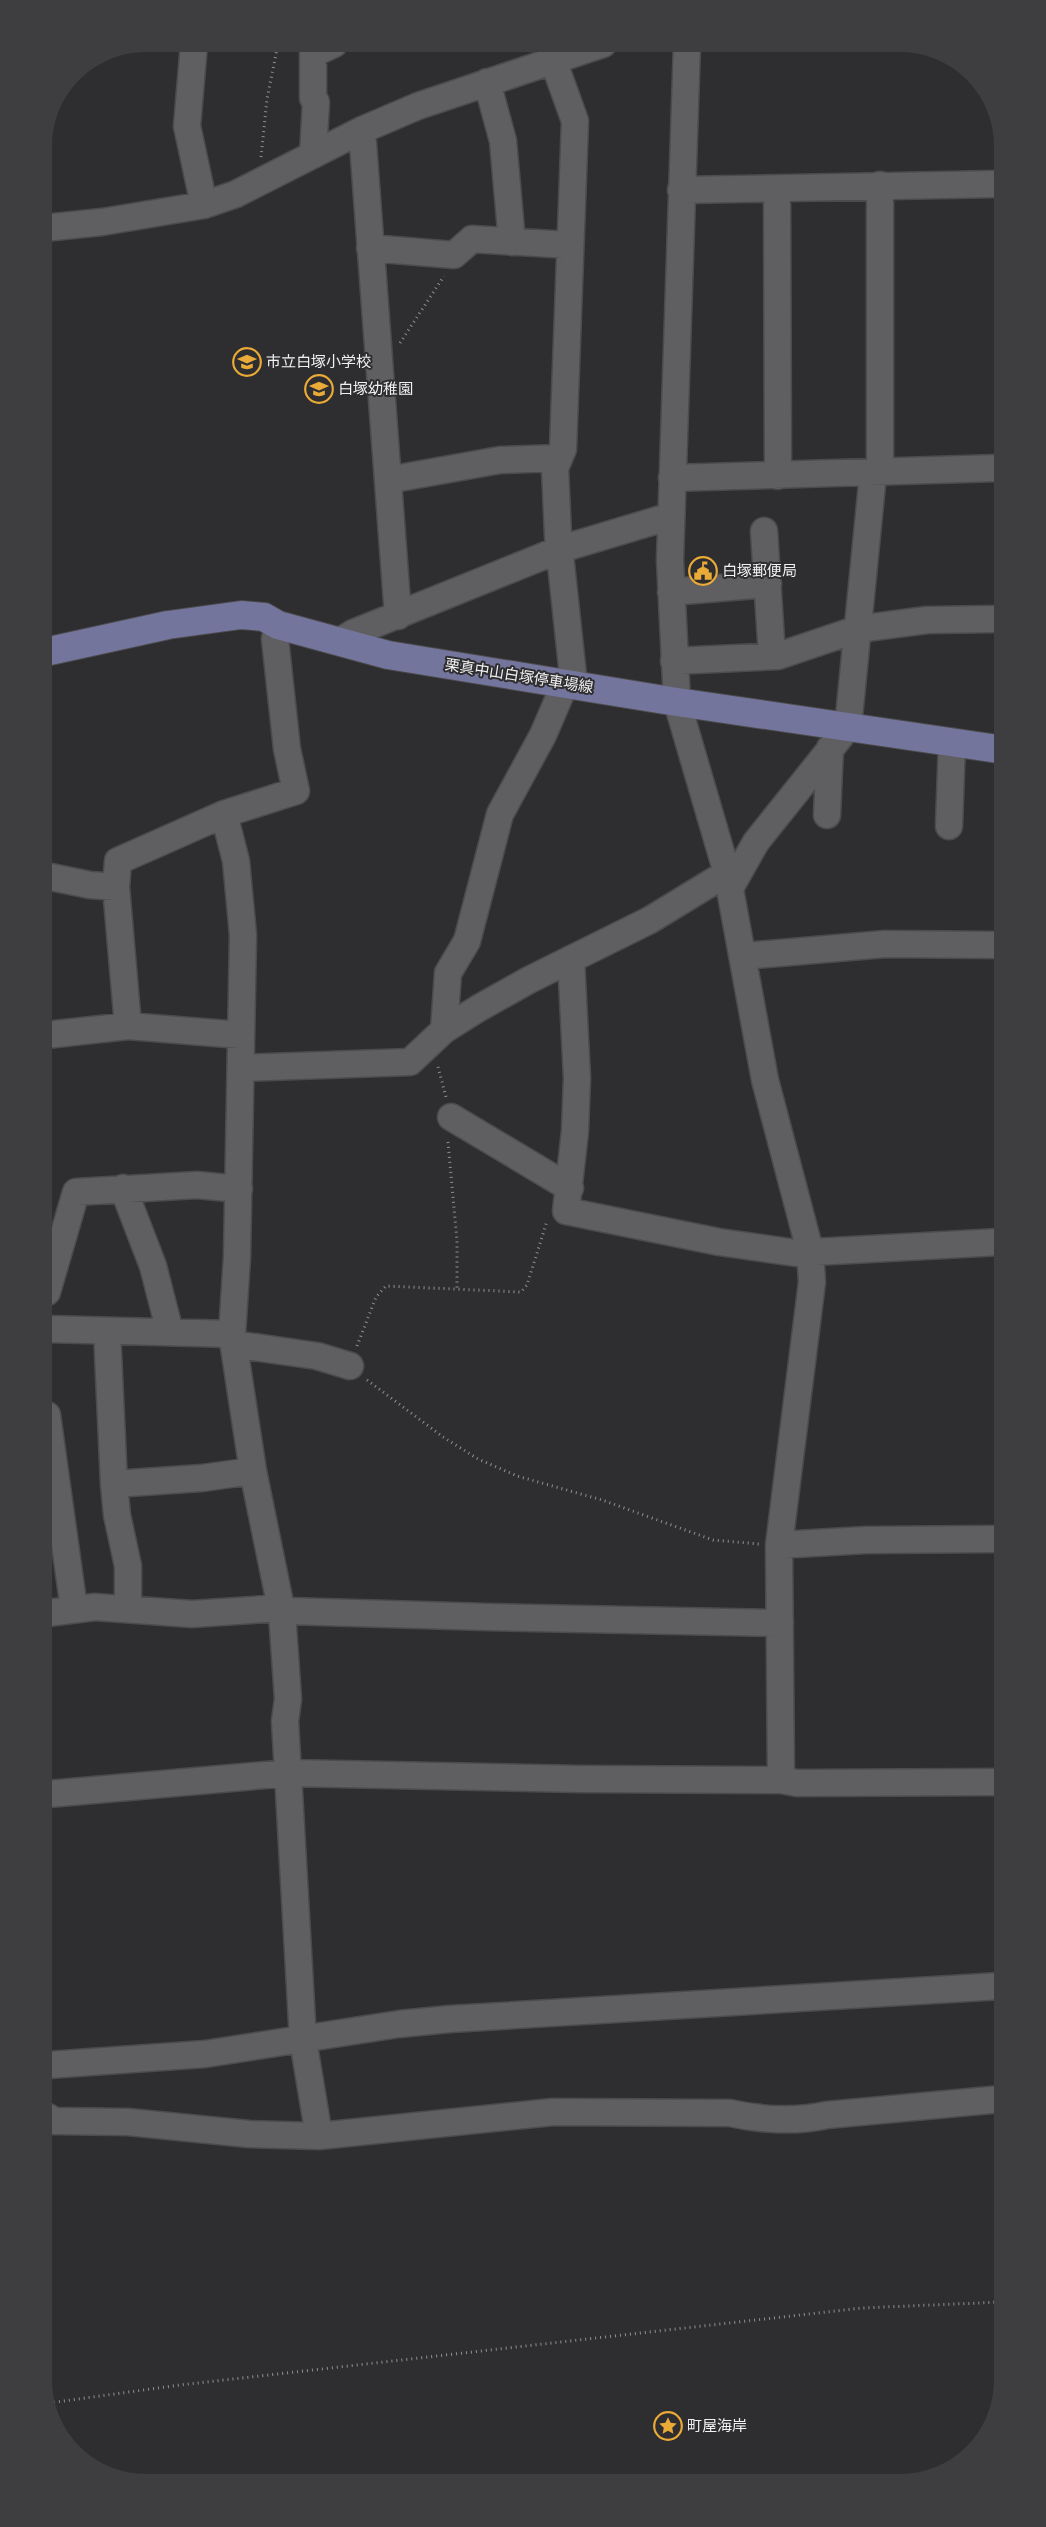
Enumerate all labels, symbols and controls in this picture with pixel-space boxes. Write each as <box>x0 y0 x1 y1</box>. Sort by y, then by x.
school or university icon: 市立白塚小学校 <box>232 347 262 377</box>
place label: 市立白塚小学校 <box>266 353 371 371</box>
school or university icon: 白塚幼稚園 <box>304 374 334 404</box>
place label: 白塚幼稚園 <box>338 380 413 398</box>
public building icon: 白塚郵便局 <box>688 556 718 586</box>
place label: 白塚郵便局 <box>722 562 797 580</box>
street label: 栗真中山白塚停車場線 <box>444 655 594 697</box>
place icon: 町屋海岸 <box>653 2411 683 2441</box>
place label: 町屋海岸 <box>687 2417 747 2435</box>

